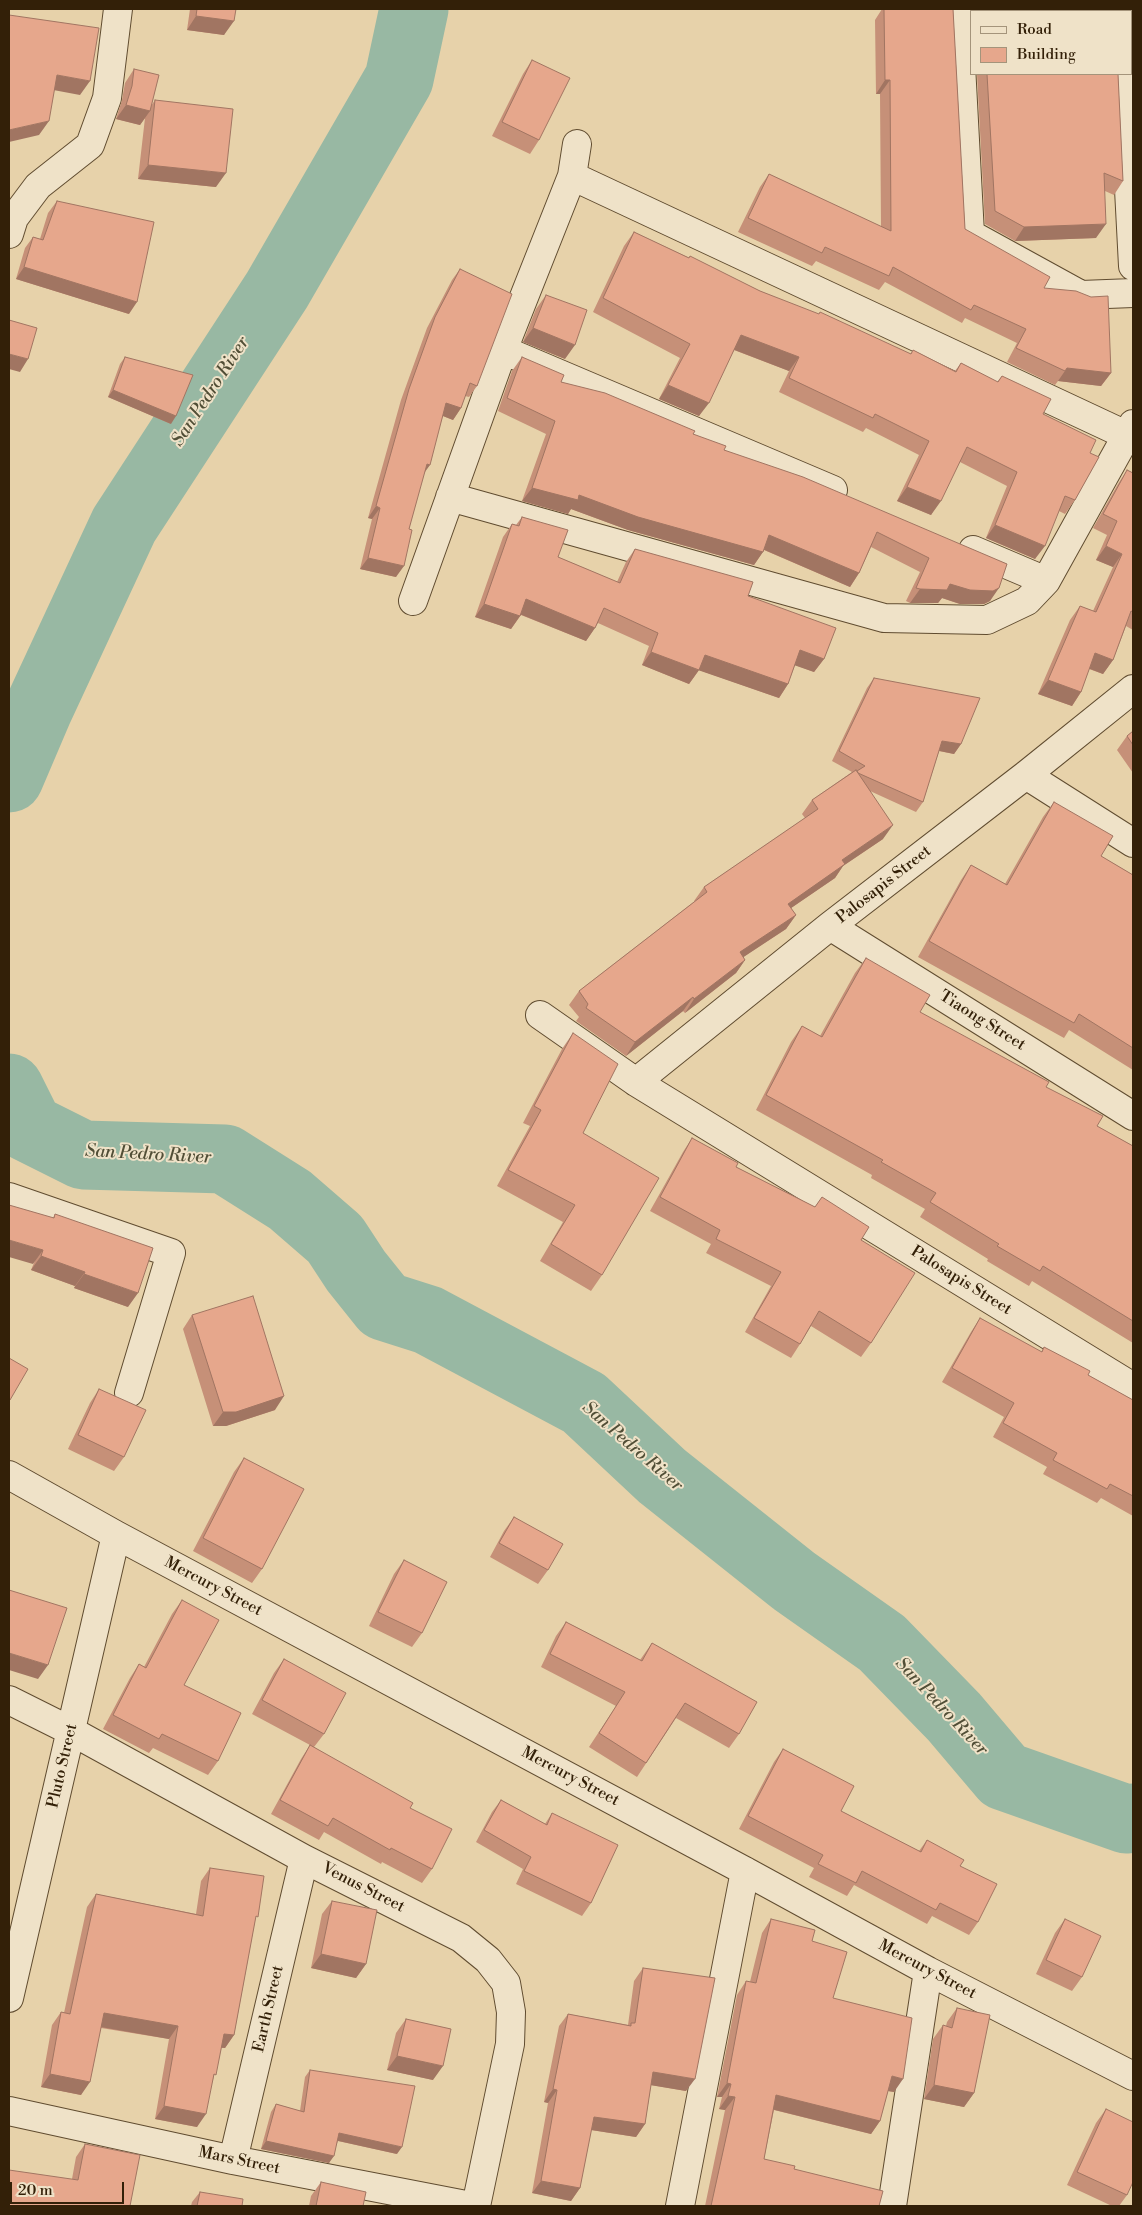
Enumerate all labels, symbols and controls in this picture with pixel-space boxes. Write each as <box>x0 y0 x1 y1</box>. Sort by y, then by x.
legend <box>970 10 1132 75</box>
text: Road <box>1017 20 1052 39</box>
text: Building <box>1017 45 1076 64</box>
water label: San Pedro River <box>168 333 254 451</box>
street label: Palosapis Street <box>833 842 935 928</box>
street label: Tiaong Street <box>935 987 1029 1055</box>
water label: San Pedro River <box>84 1141 212 1169</box>
street label: Palosapis Street <box>907 1242 1015 1320</box>
water label: San Pedro River <box>577 1397 687 1497</box>
street label: Mercury Street <box>161 1553 265 1621</box>
water label: San Pedro River <box>890 1653 992 1761</box>
street label: Pluto Street <box>44 1722 82 1810</box>
street label: Mercury Street <box>518 1743 622 1811</box>
street label: Venus Street <box>318 1859 408 1917</box>
street label: Mercury Street <box>875 1936 979 2004</box>
street label: Earth Street <box>250 1964 288 2054</box>
street label: Mars Street <box>196 2143 282 2179</box>
scale bar <box>12 2172 126 2204</box>
text: 20 m <box>18 2181 53 2200</box>

